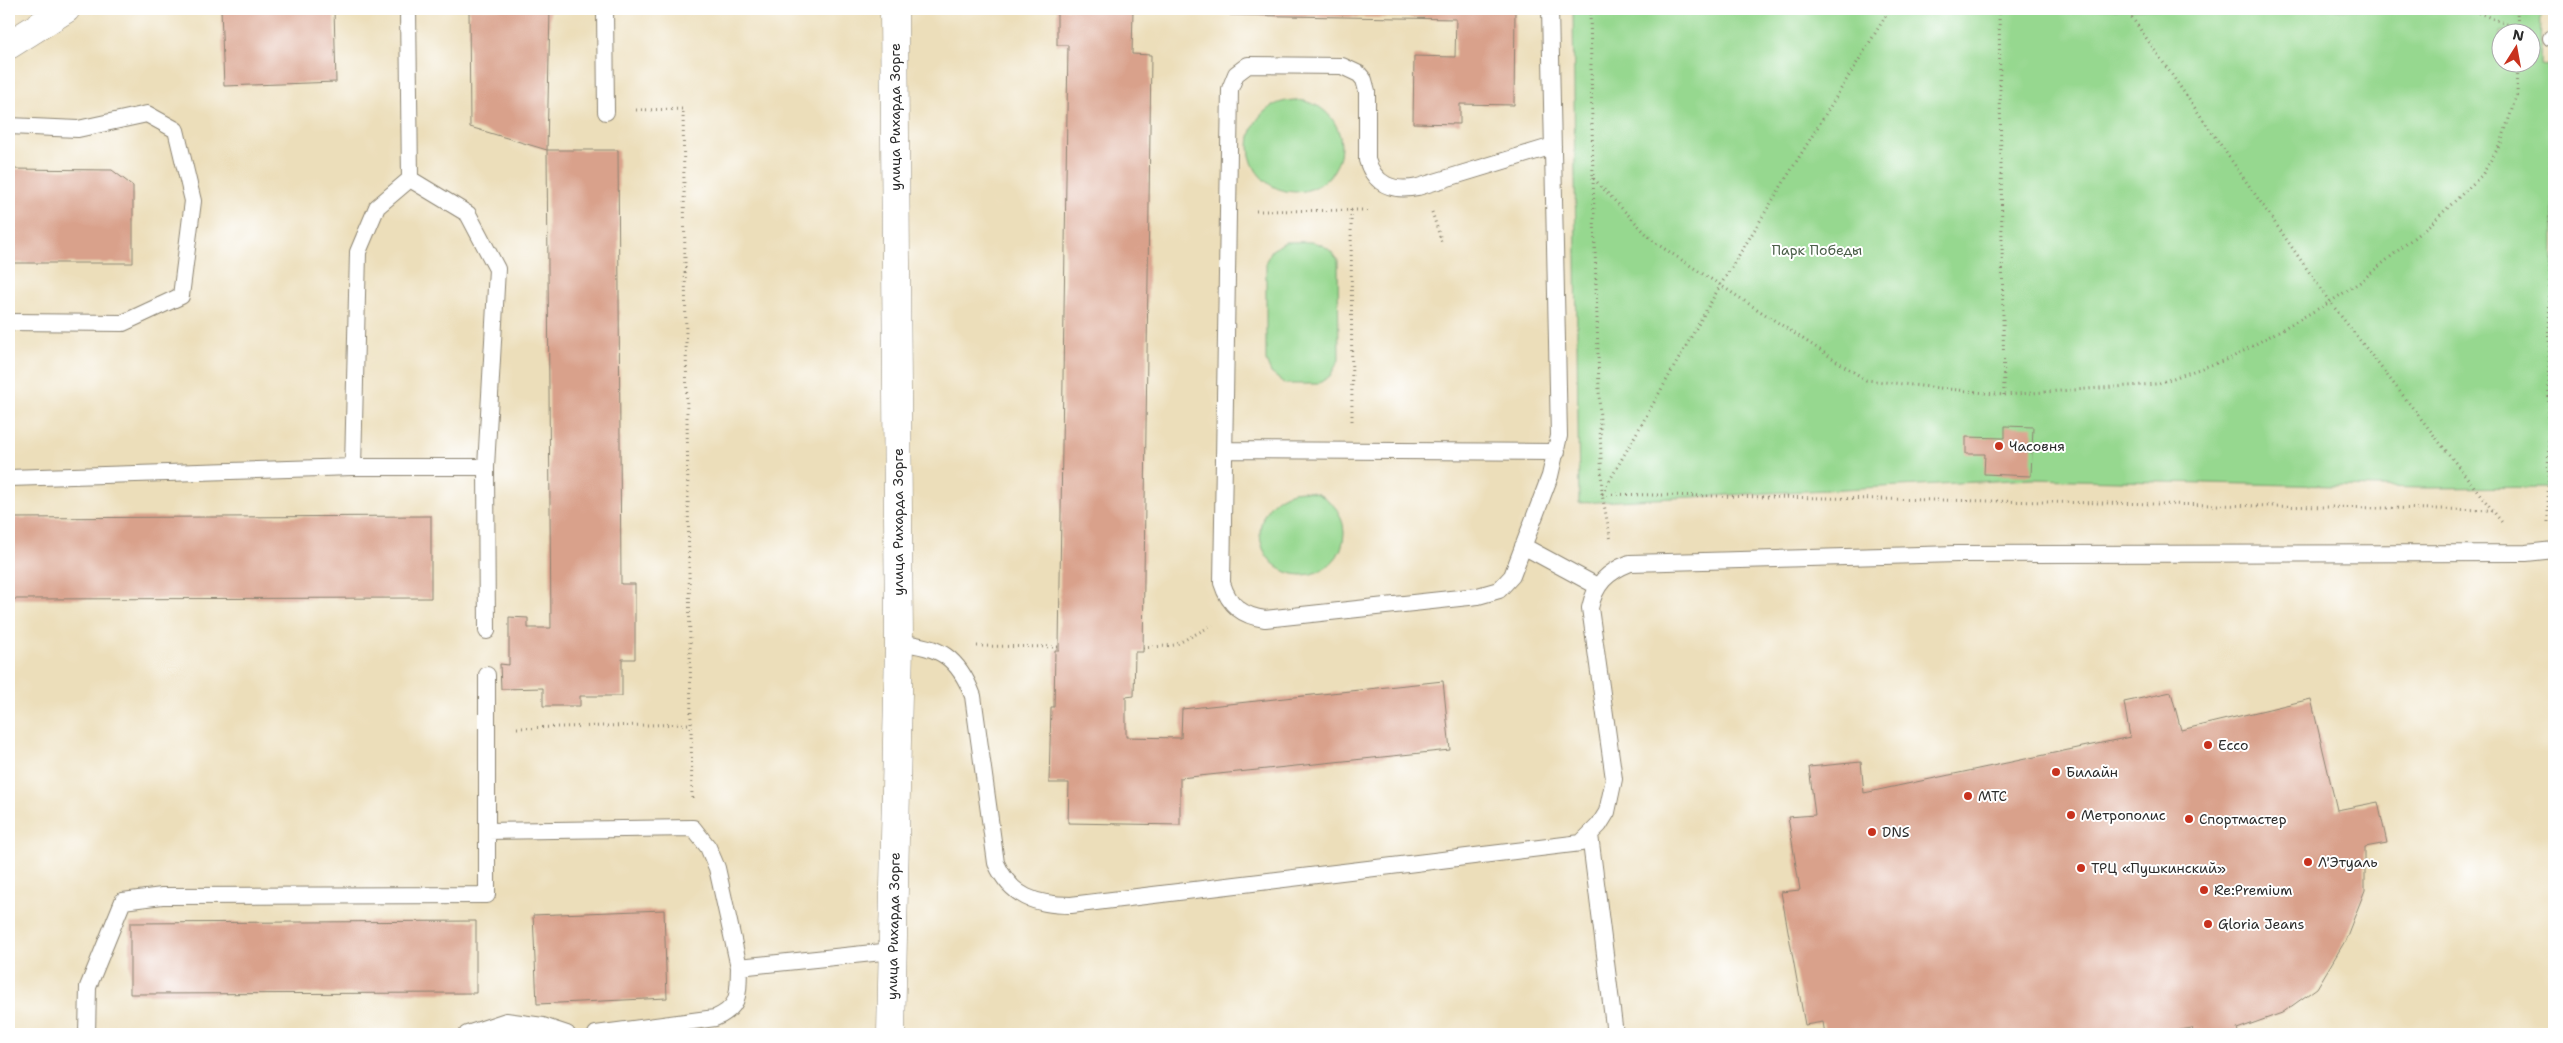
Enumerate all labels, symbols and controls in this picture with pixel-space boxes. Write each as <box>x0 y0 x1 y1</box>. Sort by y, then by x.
north arrow <box>2490 22 2540 72</box>
text: N <box>2511 25 2526 45</box>
street label: улица Рихарда Зорге <box>886 43 904 191</box>
park label: Парк Победы <box>1772 241 1862 259</box>
place label: Часовня <box>2009 437 2065 455</box>
marker: Часовня <box>1993 440 2005 452</box>
street label: улица Рихарда Зорге <box>889 448 907 596</box>
place label: Ecco <box>2218 736 2248 754</box>
marker: Ecco <box>2202 739 2214 751</box>
place label: Билайн <box>2066 763 2118 781</box>
marker: Билайн <box>2050 766 2062 778</box>
place label: МТС <box>1978 787 2007 805</box>
marker: МТС <box>1962 790 1974 802</box>
place label: Метрополис <box>2081 806 2166 824</box>
marker: Метрополис <box>2065 809 2077 821</box>
place label: Спортмастер <box>2199 810 2287 828</box>
marker: Спортмастер <box>2183 813 2195 825</box>
place label: DNS <box>1882 823 1910 841</box>
marker: DNS <box>1866 826 1878 838</box>
street label: улица Рихарда Зорге <box>883 852 904 1000</box>
place label: Л'Этуаль <box>2318 853 2378 871</box>
marker: Л'Этуаль <box>2302 856 2314 868</box>
place label: ТРЦ «Пушкинский» <box>2091 859 2226 877</box>
marker: ТРЦ «Пушкинский» <box>2075 862 2087 874</box>
place label: Re:Premium <box>2214 881 2292 899</box>
marker: Re:Premium <box>2198 884 2210 896</box>
place label: Gloria Jeans <box>2218 915 2304 933</box>
marker: Gloria Jeans <box>2202 918 2214 930</box>

